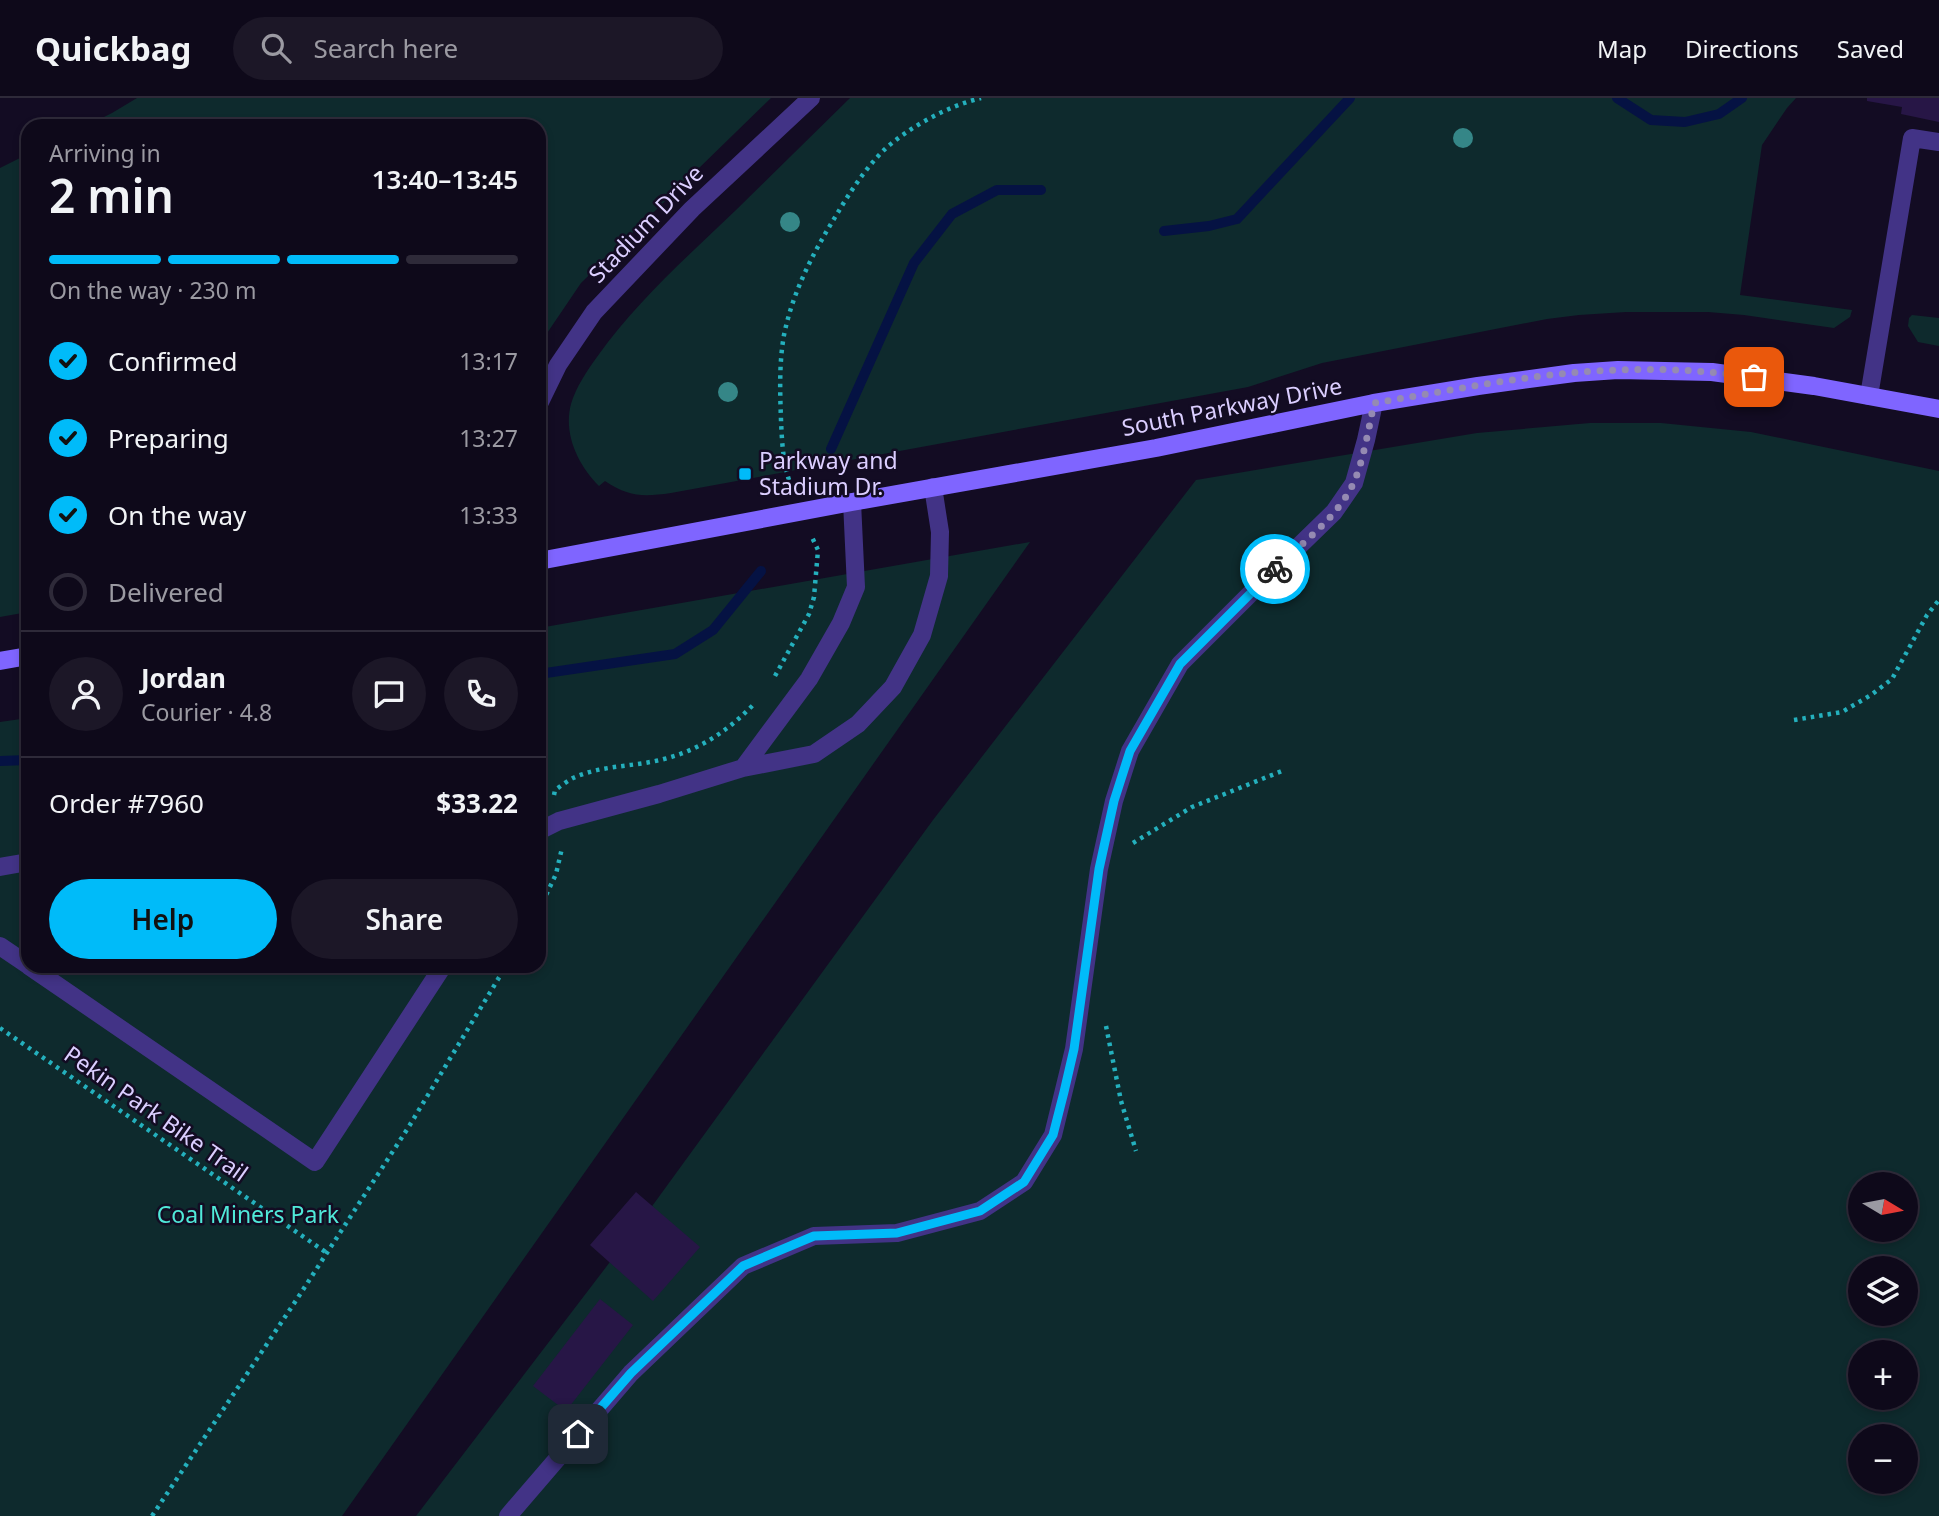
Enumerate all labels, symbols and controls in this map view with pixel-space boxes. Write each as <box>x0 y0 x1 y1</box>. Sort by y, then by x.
search box <box>233 17 723 80</box>
text: Quickbag <box>35 26 191 71</box>
icon: search <box>257 29 295 67</box>
text: Search here <box>313 30 458 66</box>
text: Map <box>1597 32 1647 65</box>
text: Directions <box>1685 32 1799 65</box>
text: Saved <box>1837 32 1904 65</box>
text: Arriving in <box>49 137 161 169</box>
street label: Stadium Drive <box>581 157 710 289</box>
text: 13:40–13:45 <box>372 161 518 197</box>
text: 2 min <box>49 164 174 226</box>
text: On the way · 230 m <box>49 274 256 306</box>
icon: check <box>49 342 87 380</box>
text: Confirmed <box>108 343 238 379</box>
text: 13:17 <box>459 345 518 377</box>
pin <box>1724 347 1784 407</box>
icon: bag <box>1735 358 1773 396</box>
street label: South Parkway Drive <box>1119 369 1345 443</box>
icon: check <box>49 419 87 457</box>
text: Preparing <box>108 420 229 456</box>
text: 13:27 <box>459 422 518 454</box>
place label: Parkway and Stadium Dr. <box>759 444 898 502</box>
marker: Parkway and Stadium Dr. <box>737 466 753 482</box>
icon: check <box>49 496 87 534</box>
text: On the way <box>108 497 246 533</box>
text: 13:33 <box>459 499 518 531</box>
courier <box>1240 534 1310 604</box>
icon: bike <box>1256 550 1294 588</box>
text: Delivered <box>108 574 224 610</box>
button: person <box>49 657 123 731</box>
button: chat <box>352 657 426 731</box>
button: phone <box>444 657 518 731</box>
text: Jordan <box>141 660 226 696</box>
text: Courier · 4.8 <box>141 696 272 728</box>
text: Order #7960 <box>49 785 204 821</box>
text: $33.22 <box>436 785 518 821</box>
button: Help <box>49 879 277 959</box>
button: Share <box>291 879 518 959</box>
street label: Pekin Park Bike Trail <box>58 1038 255 1189</box>
north arrow <box>1848 1172 1918 1242</box>
map controls <box>1848 1172 1918 1494</box>
park label: Coal Miners Park <box>157 1198 340 1230</box>
button: layers <box>1848 1256 1918 1326</box>
button: + <box>1848 1340 1918 1410</box>
pin <box>548 1404 608 1464</box>
icon: home <box>559 1415 597 1453</box>
button: − <box>1848 1424 1918 1494</box>

